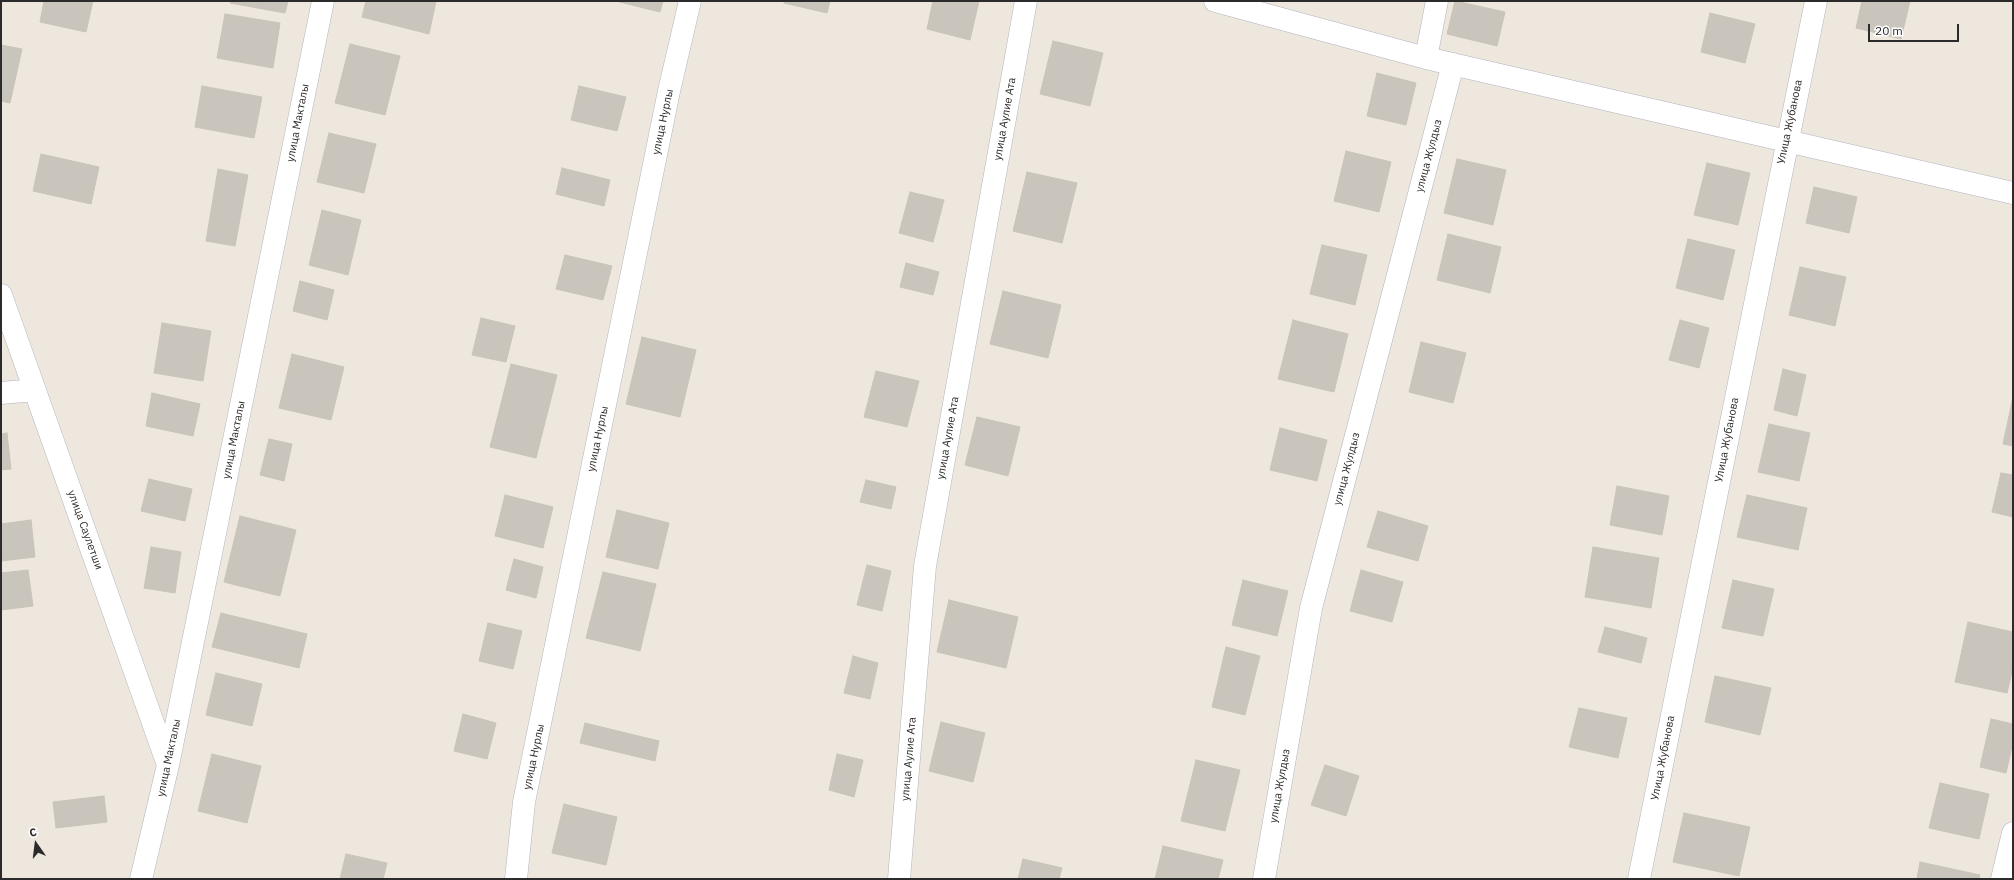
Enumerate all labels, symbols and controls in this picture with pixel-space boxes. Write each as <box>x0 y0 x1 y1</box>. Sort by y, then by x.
scale bar <box>1870 16 1961 42</box>
text: 20 m <box>1875 23 1903 38</box>
street label: улица Аулие Ата <box>991 76 1019 162</box>
street label: Улица Жубанова <box>1775 78 1805 166</box>
street label: улица Макталы <box>284 83 312 163</box>
street label: улица Нурлы <box>650 88 676 156</box>
street label: улица Жулдыз <box>1413 118 1445 194</box>
street label: улица Аулие Ата <box>934 395 962 481</box>
street label: Улица Жубанова <box>1712 396 1742 484</box>
street label: улица Макталы <box>220 400 248 480</box>
street label: улица Нурлы <box>585 405 611 473</box>
street label: улица Жулдыз <box>1331 431 1363 507</box>
street label: улица Саулетши <box>65 488 105 572</box>
street label: Улица Жубанова <box>1648 714 1678 802</box>
street label: улица Аулие Ата <box>899 717 919 801</box>
street label: улица Макталы <box>154 718 184 798</box>
street label: улица Нурлы <box>521 723 547 791</box>
street label: улица Жулдыз <box>1267 748 1293 824</box>
north arrow <box>16 824 56 864</box>
text: С <box>28 825 38 840</box>

